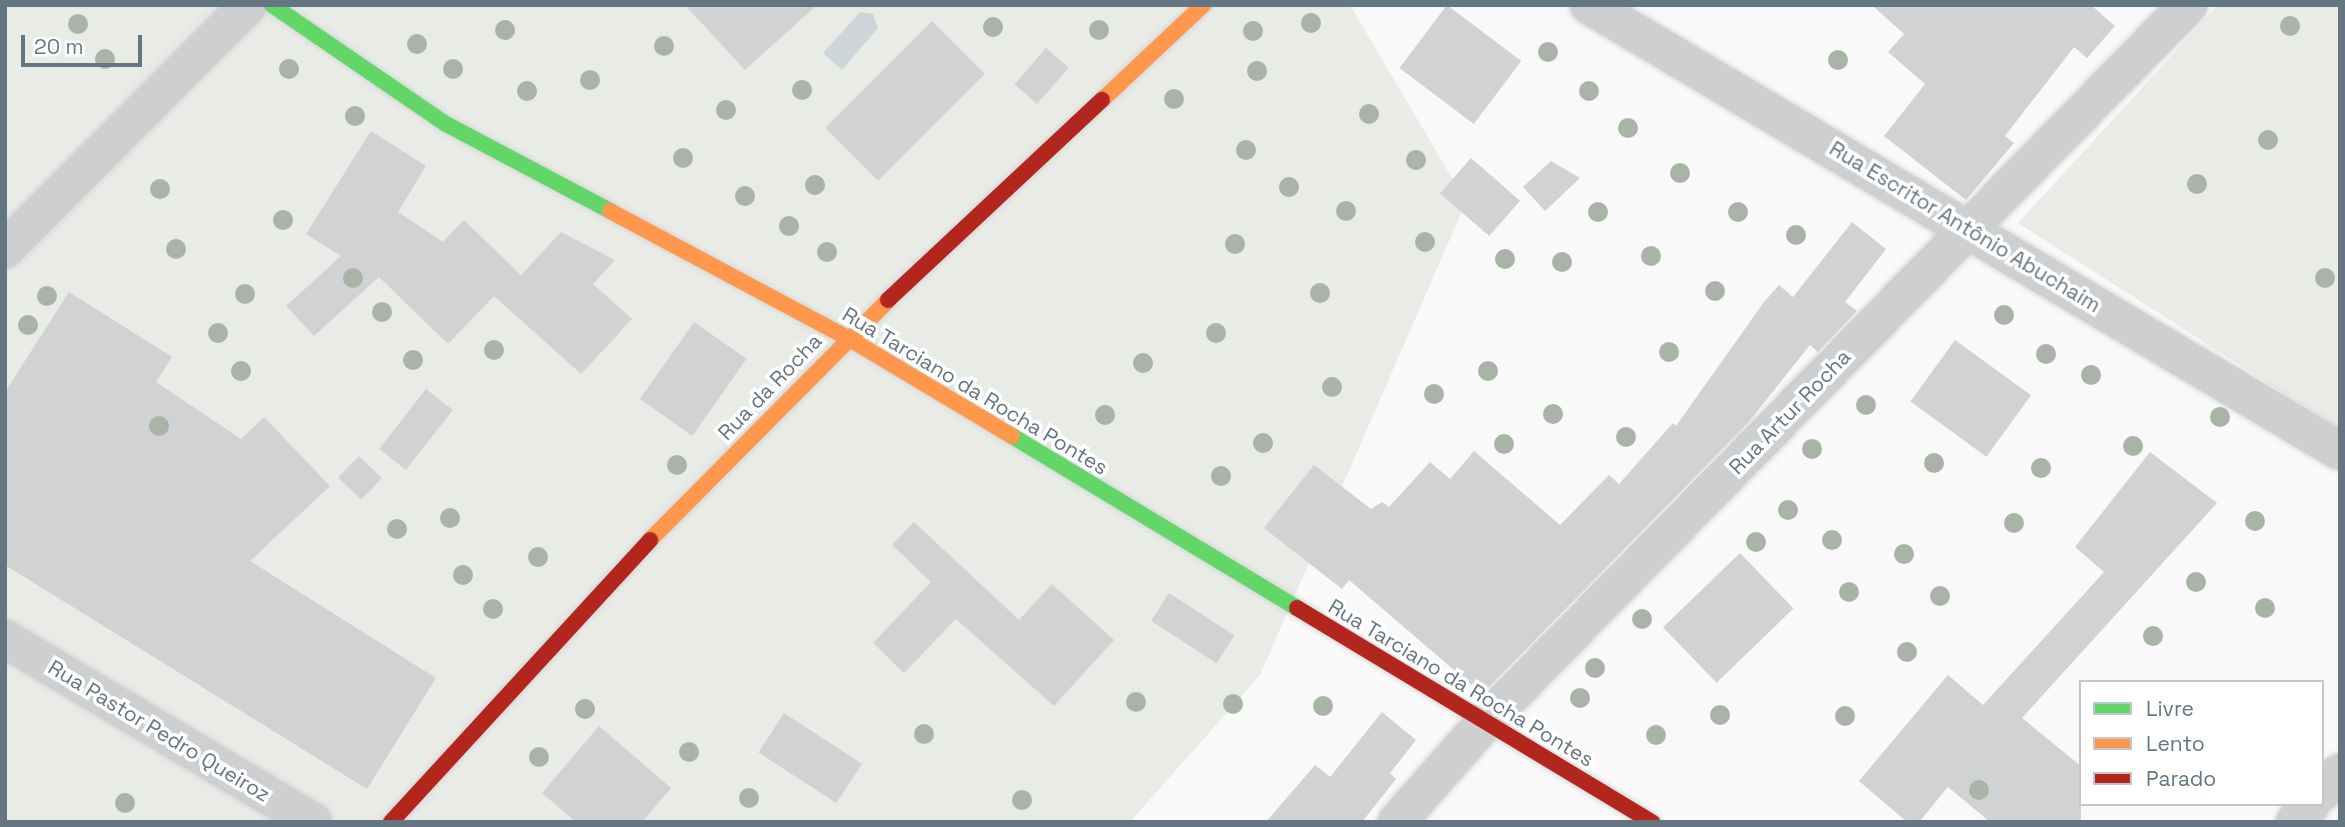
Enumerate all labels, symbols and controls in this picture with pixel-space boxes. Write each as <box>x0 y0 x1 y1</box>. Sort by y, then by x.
scale bar <box>24 21 145 65</box>
text: 20 m <box>34 33 84 60</box>
street label: Rua Escritor Antônio Abuchaim <box>1825 136 2105 318</box>
street label: Rua Tarciano da Rocha Pontes <box>838 302 1112 480</box>
street label: Rua da Rocha <box>713 329 827 445</box>
street label: Rua Artur Rocha <box>1724 344 1856 480</box>
street label: Rua Tarciano da Rocha Pontes <box>1324 594 1598 772</box>
street label: Rua Pastor Pedro Queiroz <box>44 655 274 807</box>
legend <box>2079 680 2324 806</box>
text: Livre <box>2146 695 2194 722</box>
text: Lento <box>2146 730 2205 757</box>
text: Parado <box>2146 765 2216 792</box>

